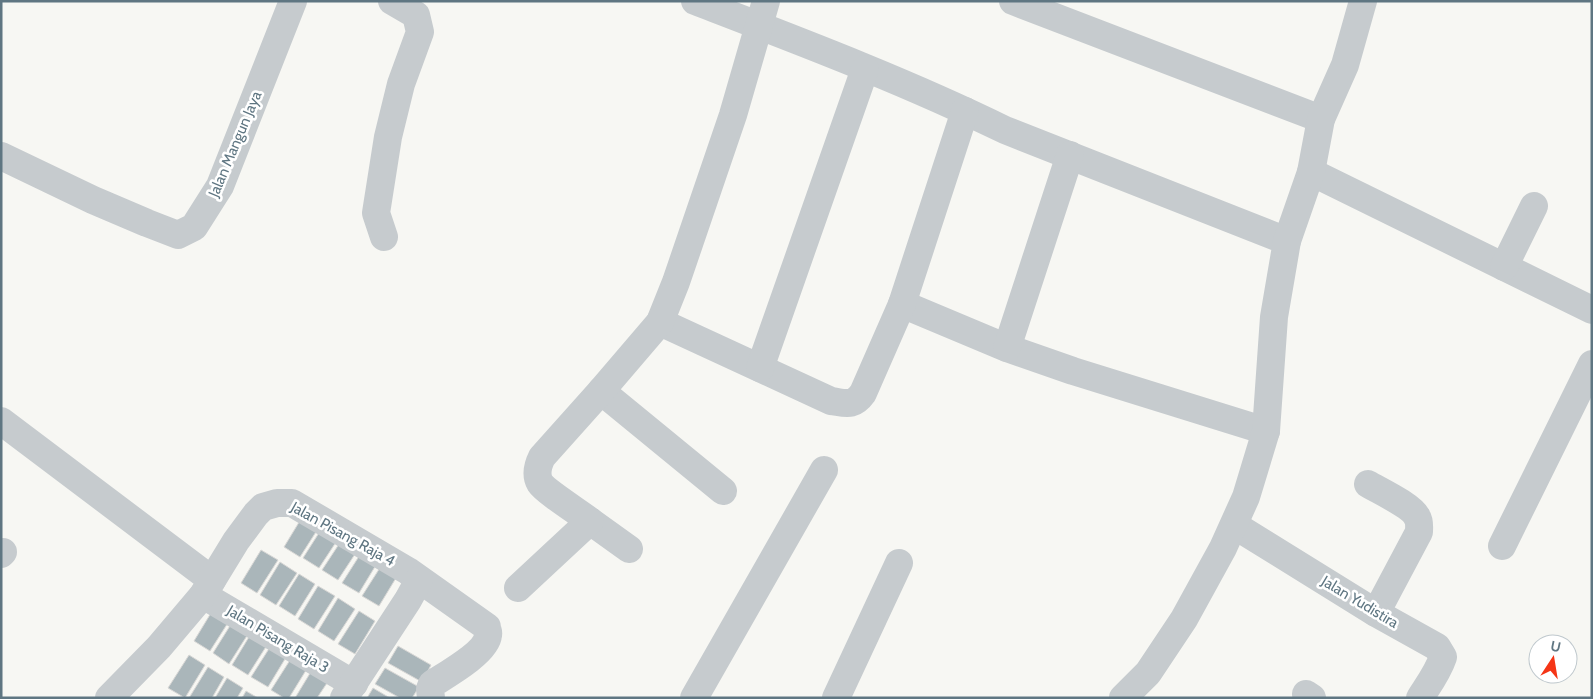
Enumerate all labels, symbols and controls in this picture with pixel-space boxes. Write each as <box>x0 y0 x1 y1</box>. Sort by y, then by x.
street label: Jalan Mangun Jaya <box>204 88 266 201</box>
street label: Jalan Pisang Raja 4 <box>287 497 399 570</box>
street label: Jalan Yudistira <box>1317 571 1402 632</box>
street label: Jalan Pisang Raja 3 <box>223 601 332 677</box>
north arrow <box>1528 634 1578 684</box>
text: U <box>1549 636 1562 656</box>

